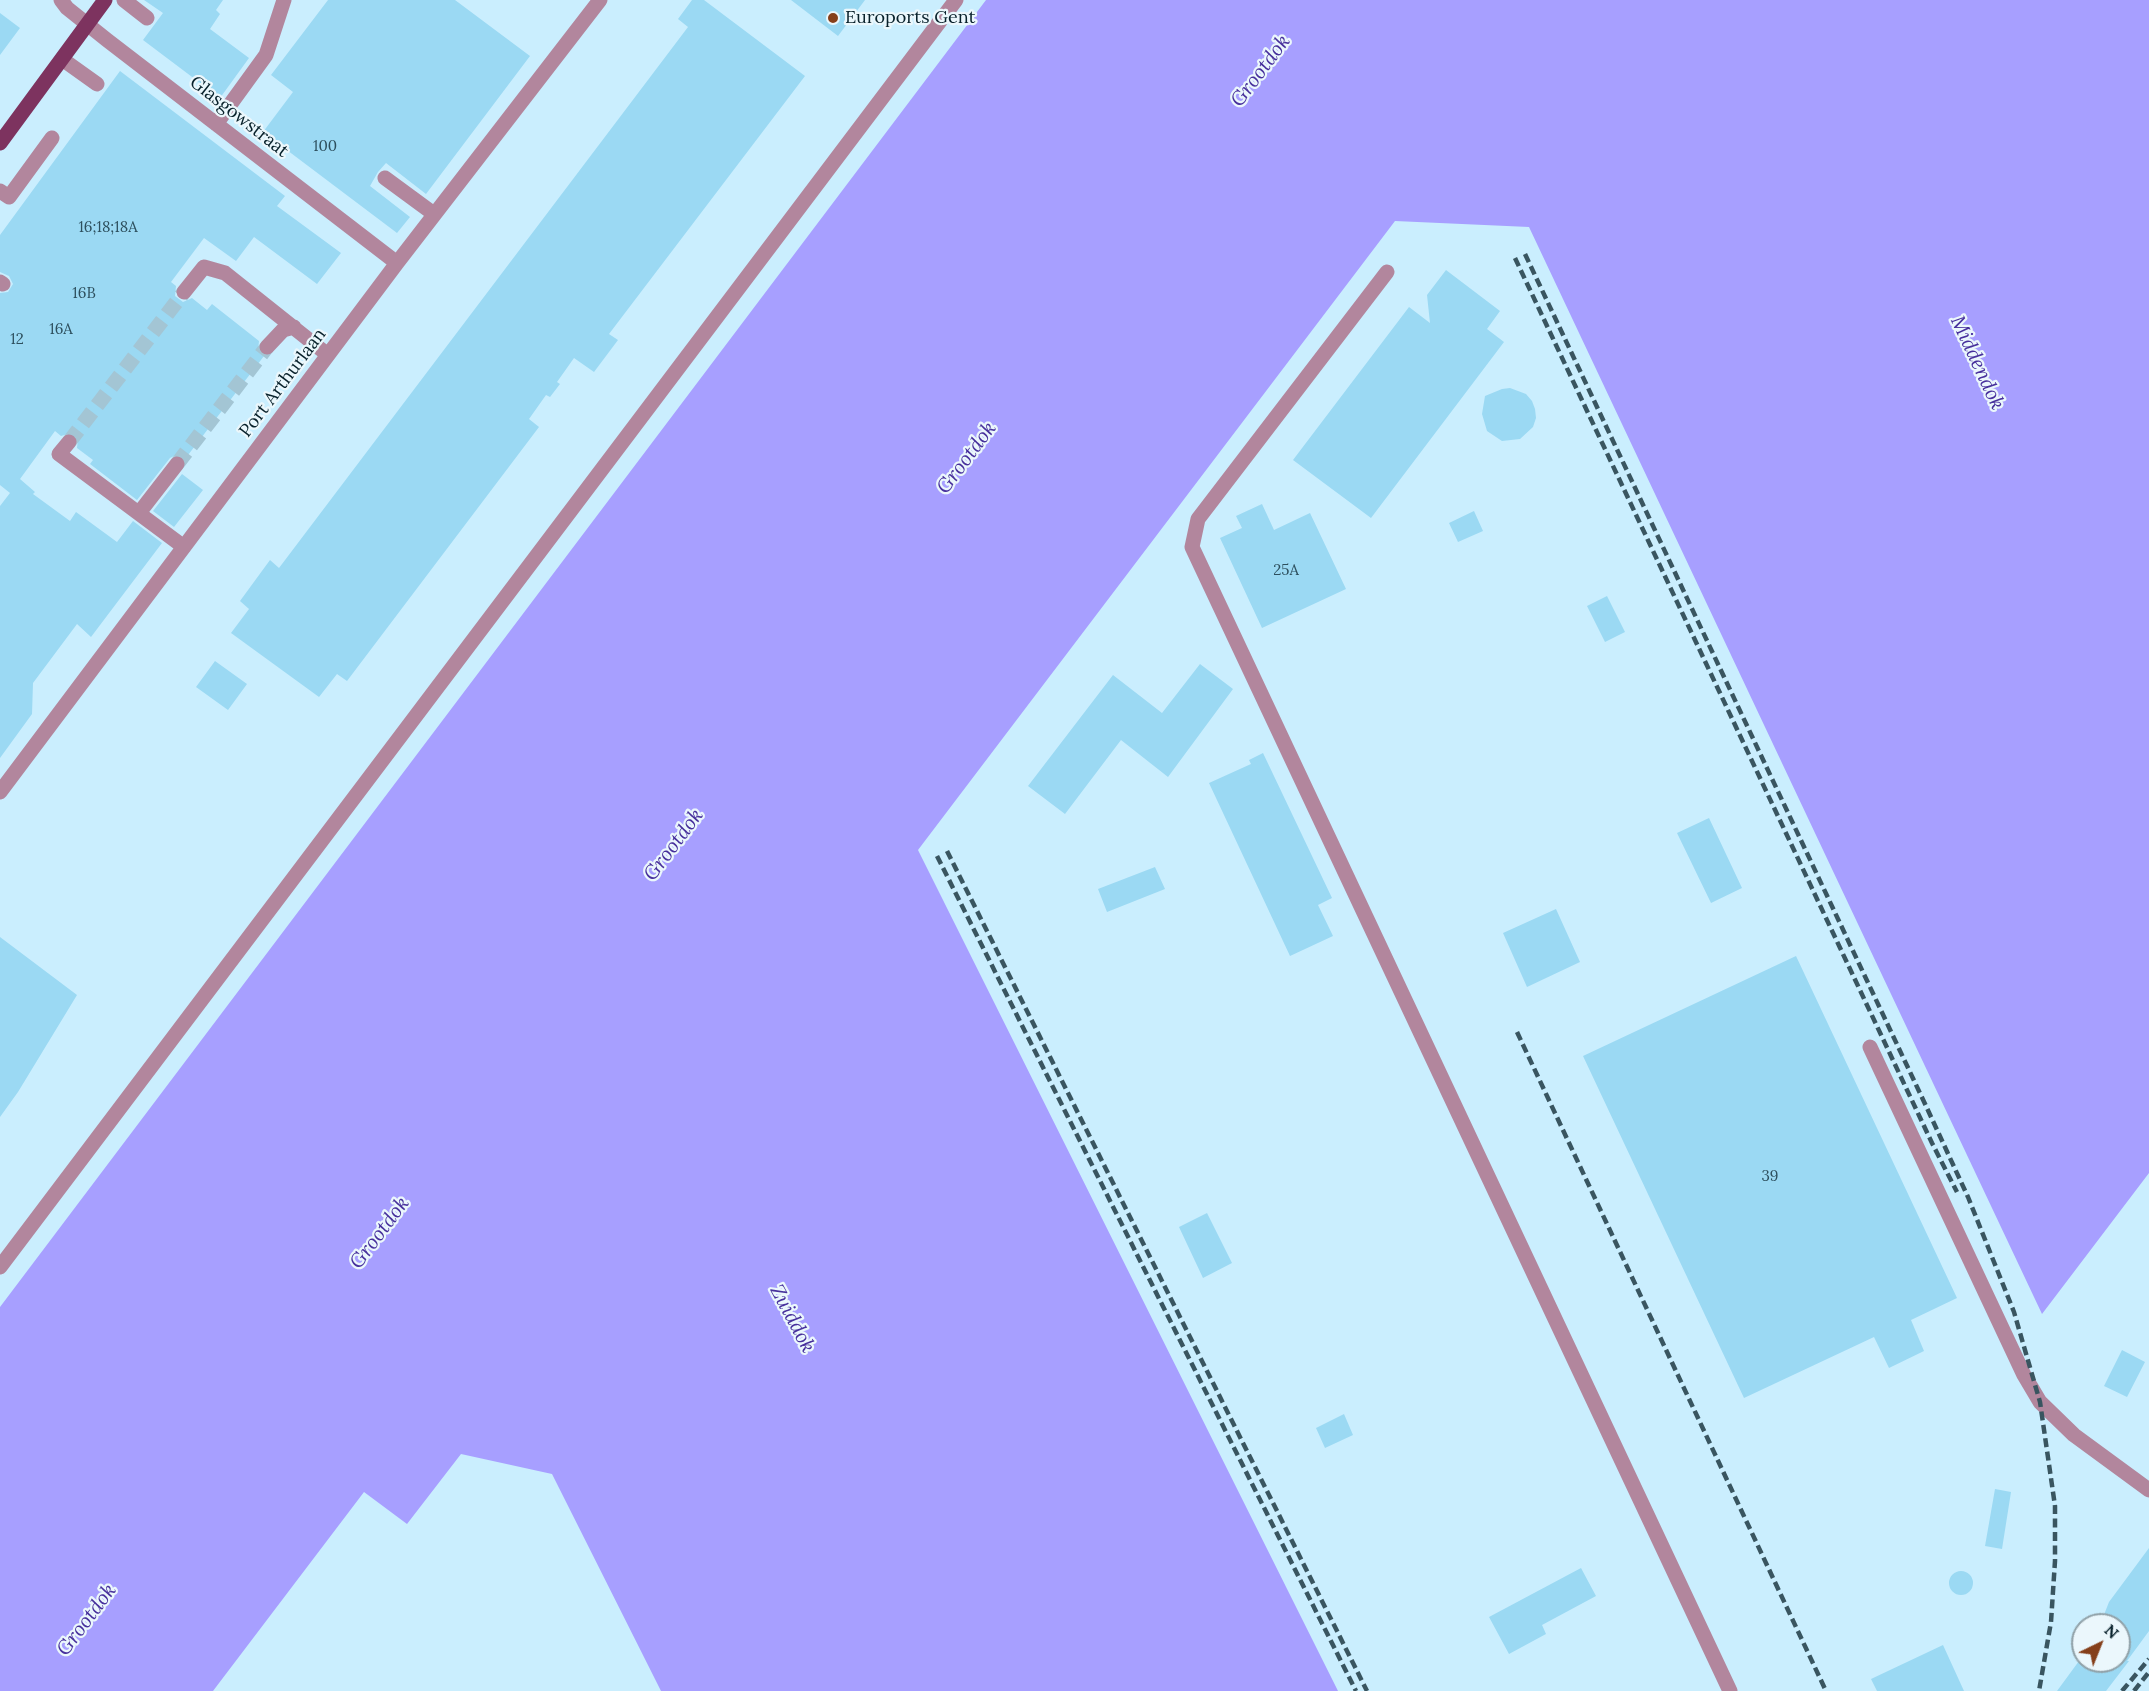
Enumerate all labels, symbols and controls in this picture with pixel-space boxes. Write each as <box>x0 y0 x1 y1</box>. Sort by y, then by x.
place label: Euroports Gent <box>845 7 975 29</box>
marker: Euroports Gent <box>826 11 840 25</box>
water label: Grootdok <box>1226 30 1296 112</box>
street label: Glasgowstraat <box>185 72 293 162</box>
house number: 100 <box>313 138 337 156</box>
house number: 16;18;18A <box>78 219 138 237</box>
house number: 16B <box>72 285 96 303</box>
water label: Middendok <box>1945 312 2009 414</box>
house number: 16A <box>49 321 73 339</box>
street label: Port Arthurlaan <box>235 324 331 442</box>
house number: 12 <box>10 331 24 349</box>
water label: Grootdok <box>932 417 1002 499</box>
house number: 25A <box>1273 562 1299 580</box>
water label: Grootdok <box>639 804 709 886</box>
house number: 39 <box>1761 1168 1779 1186</box>
water label: Grootdok <box>345 1192 415 1274</box>
water label: Zuiddok <box>764 1281 820 1357</box>
water label: Grootdok <box>52 1579 122 1661</box>
north arrow <box>2071 1613 2131 1673</box>
text: N <box>2101 1620 2123 1643</box>

